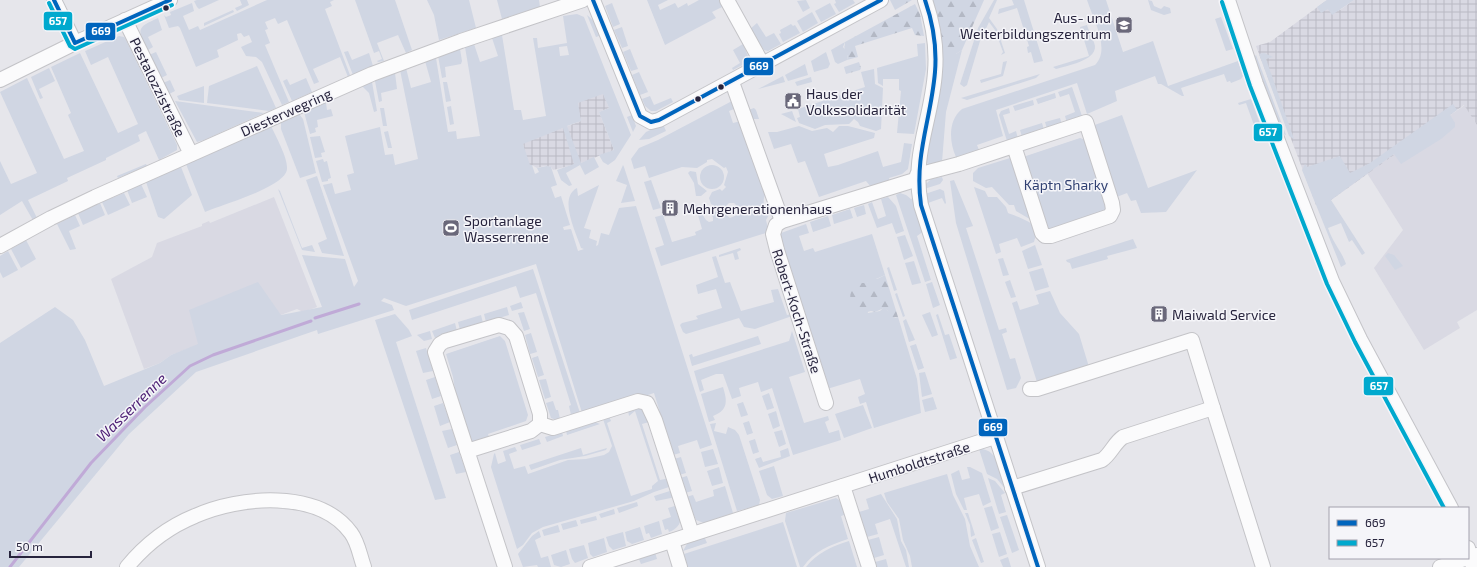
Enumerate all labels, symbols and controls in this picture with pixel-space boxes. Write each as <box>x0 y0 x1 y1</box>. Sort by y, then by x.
unlabelled marker <box>161 3 171 13</box>
place label: Aus- und Weiterbildungszentrum <box>960 9 1111 42</box>
line badge: 657 <box>43 11 73 31</box>
text: 657 <box>49 14 67 27</box>
school or university icon: Aus- und Weiterbildungszentrum <box>1114 15 1134 35</box>
line badge: 669 <box>85 22 116 41</box>
text: 669 <box>91 24 111 37</box>
street label: Pestalozzistraße <box>127 35 189 139</box>
line badge: 669 <box>743 57 774 76</box>
text: 669 <box>749 59 769 72</box>
unlabelled marker <box>716 82 726 92</box>
street label: Diesterwegring <box>238 84 334 140</box>
place label: Haus der Volkssolidarität <box>806 85 906 118</box>
public building icon: Haus der Volkssolidarität <box>783 91 803 111</box>
unlabelled marker <box>693 94 703 104</box>
line badge: 657 <box>1253 123 1283 142</box>
text: 657 <box>1259 125 1277 138</box>
park label: Käptn Sharky <box>1024 176 1109 193</box>
building icon: Mehrgenerationenhaus <box>660 198 680 218</box>
place label: Mehrgenerationenhaus <box>683 200 832 217</box>
place label: Sportanlage Wasserrenne <box>464 212 549 245</box>
sports icon: Sportanlage Wasserrenne <box>441 218 461 238</box>
street label: Robert-Koch-Straße <box>769 247 825 375</box>
building icon: Maiwald Service <box>1149 304 1169 324</box>
place label: Maiwald Service <box>1172 306 1276 323</box>
water label: Wasserrenne <box>92 369 170 445</box>
line badge: 657 <box>1363 376 1394 396</box>
text: 657 <box>1370 379 1388 392</box>
line badge: 669 <box>978 418 1008 437</box>
text: 669 <box>983 420 1003 433</box>
street label: Humboldtstraße <box>866 438 972 486</box>
legend <box>1329 507 1469 559</box>
text: 669 <box>1365 515 1386 529</box>
scale bar <box>10 533 91 559</box>
text: 657 <box>1365 535 1384 549</box>
text: 50 m <box>16 539 43 553</box>

